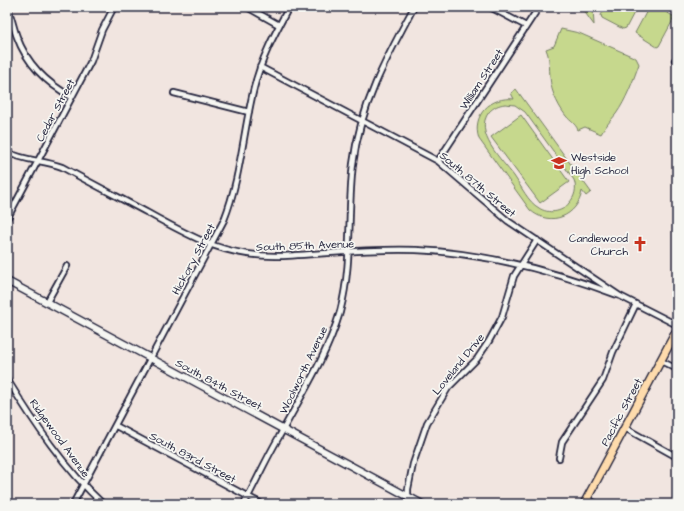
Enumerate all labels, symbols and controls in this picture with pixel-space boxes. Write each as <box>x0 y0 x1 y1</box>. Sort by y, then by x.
street label: William Street <box>456 46 507 113</box>
street label: Cedar Street <box>33 76 79 144</box>
street label: South 87th Street <box>436 148 519 221</box>
place label: Westside High School <box>571 150 629 179</box>
school or university icon: Westside High School <box>550 154 568 172</box>
street label: Hickory Street <box>168 220 220 298</box>
place label: Candlewood Church <box>569 231 629 259</box>
church icon: Candlewood Church <box>631 235 649 253</box>
street label: South 85th Avenue <box>256 236 354 255</box>
street label: Woolworth Avenue <box>276 324 331 416</box>
street label: Loveland Drive <box>429 330 488 398</box>
street label: South 84th Street <box>173 355 265 414</box>
street label: Pacific Street <box>597 375 646 449</box>
street label: Ridgewood Avenue <box>25 396 93 481</box>
street label: South 83rd Street <box>147 428 239 487</box>

